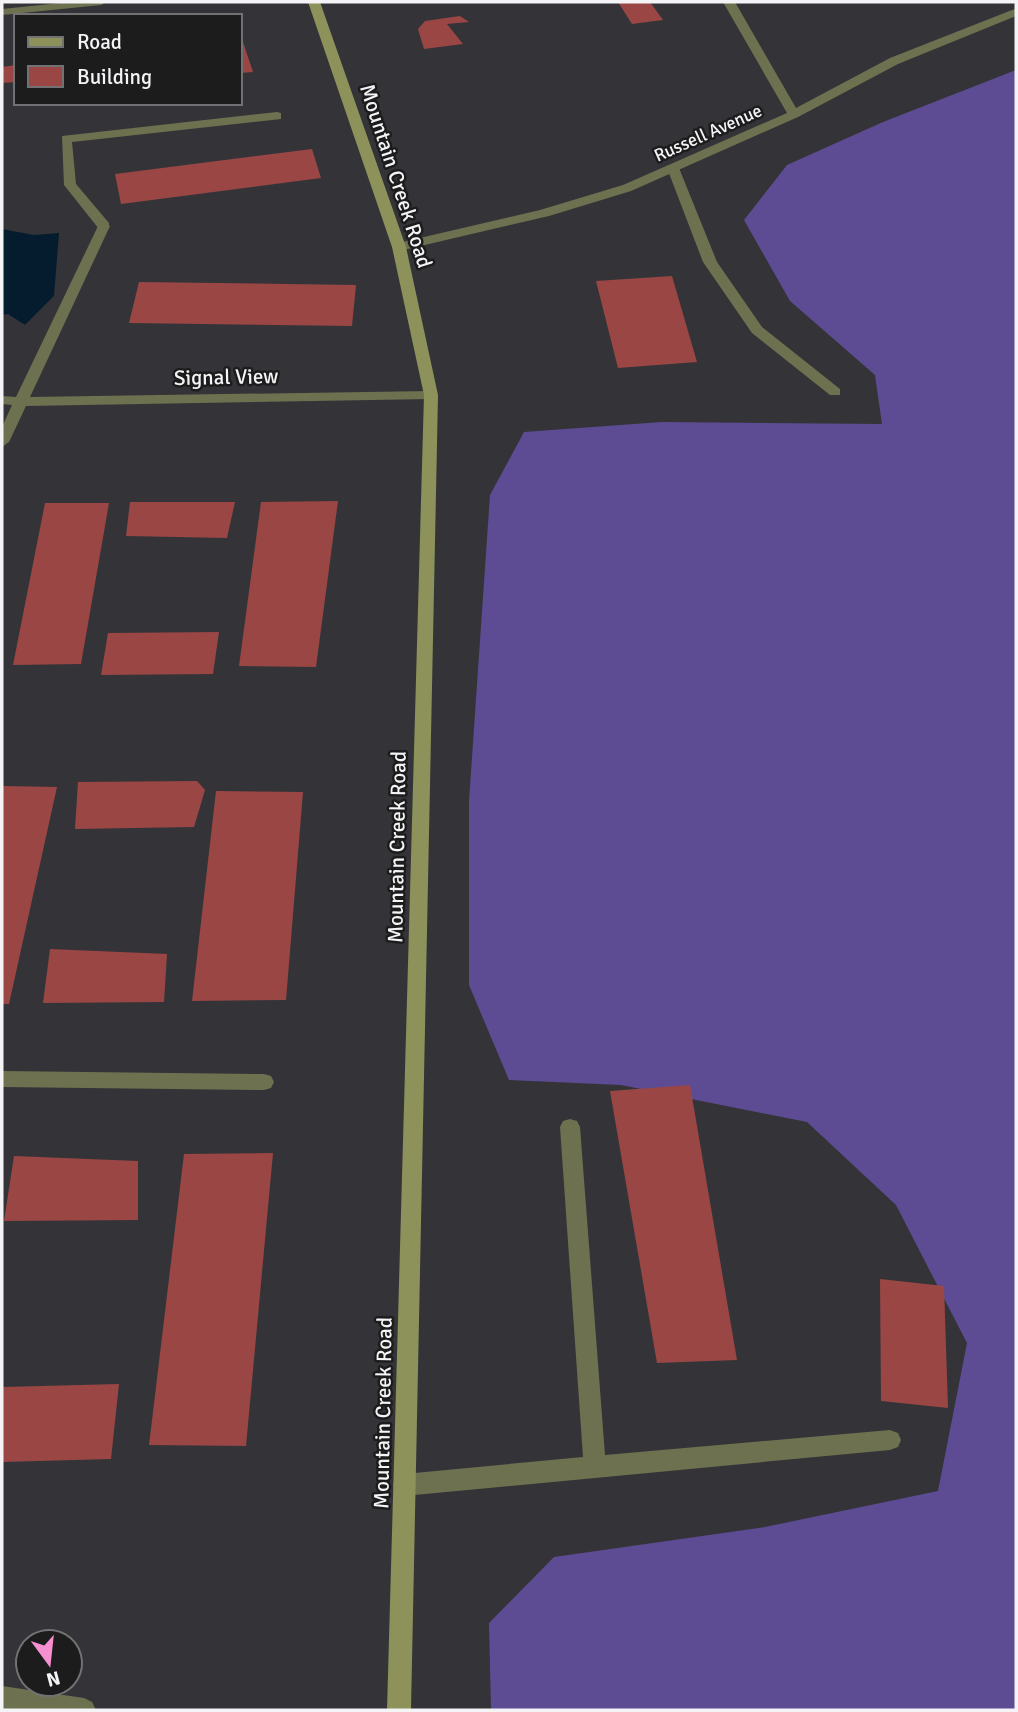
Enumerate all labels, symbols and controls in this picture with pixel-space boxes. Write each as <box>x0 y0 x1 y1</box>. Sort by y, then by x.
legend <box>14 14 242 105</box>
text: Road <box>77 29 122 55</box>
text: Building <box>77 64 152 90</box>
street label: Mountain Creek Road <box>354 81 438 271</box>
street label: Russell Avenue <box>651 99 765 167</box>
street label: Signal View <box>174 363 278 391</box>
street label: Mountain Creek Road <box>382 751 412 943</box>
street label: Mountain Creek Road <box>368 1317 398 1509</box>
north arrow <box>14 1628 84 1698</box>
text: N <box>44 1665 63 1692</box>

